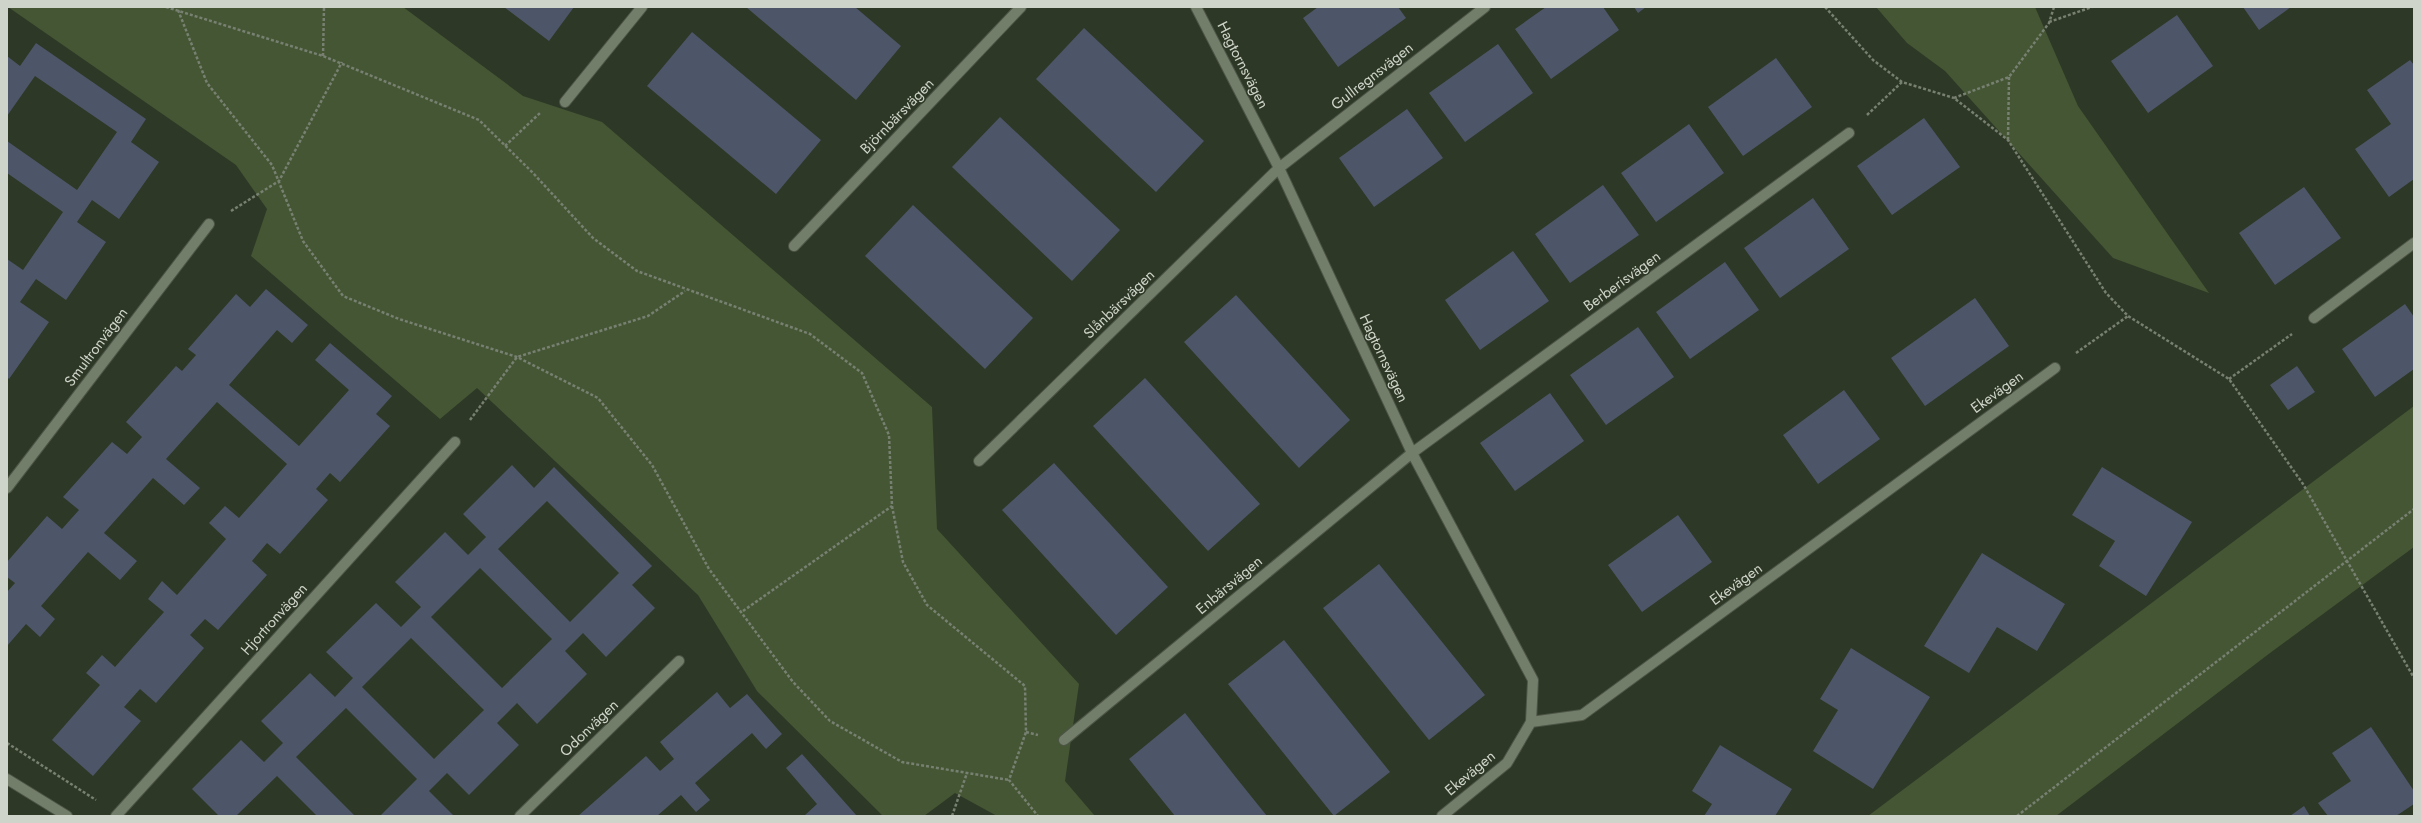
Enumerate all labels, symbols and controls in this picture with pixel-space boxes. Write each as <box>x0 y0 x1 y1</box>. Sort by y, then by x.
street label: Hagtornsvägen <box>1212 18 1274 112</box>
street label: Gullregnsvägen <box>1326 37 1418 115</box>
street label: Björnbärsvägen <box>855 73 939 159</box>
street label: Berberisvägen <box>1579 245 1665 317</box>
street label: Slånbärsvägen <box>1078 264 1160 344</box>
street label: Smultronvägen <box>59 303 133 391</box>
street label: Hagtornsvägen <box>1354 310 1414 406</box>
street label: Ekevägen <box>1966 365 2028 419</box>
street label: Enbärsvägen <box>1191 551 1267 619</box>
street label: Ekevägen <box>1705 557 1767 611</box>
street label: Hjortronvägen <box>236 578 312 660</box>
street label: Odonvägen <box>555 694 623 762</box>
street label: Ekevägen <box>1440 745 1500 801</box>

